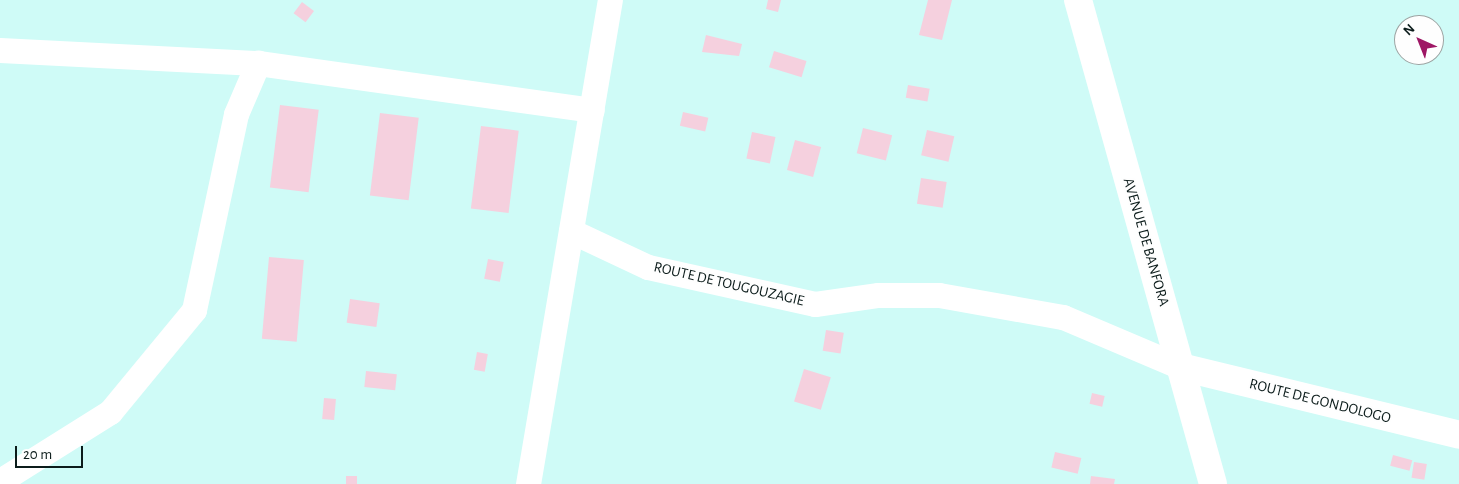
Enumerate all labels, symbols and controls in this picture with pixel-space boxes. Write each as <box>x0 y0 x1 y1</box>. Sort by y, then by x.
north arrow <box>1394 15 1444 65</box>
text: N <box>1401 22 1418 38</box>
street label: AVENUE DE BANFORA <box>1119 176 1173 308</box>
street label: ROUTE DE TOUGOUZAGIE <box>652 258 806 310</box>
street label: ROUTE DE GONDOLOGO <box>1247 375 1393 427</box>
scale bar <box>18 436 85 468</box>
text: 20 m <box>23 447 52 462</box>

